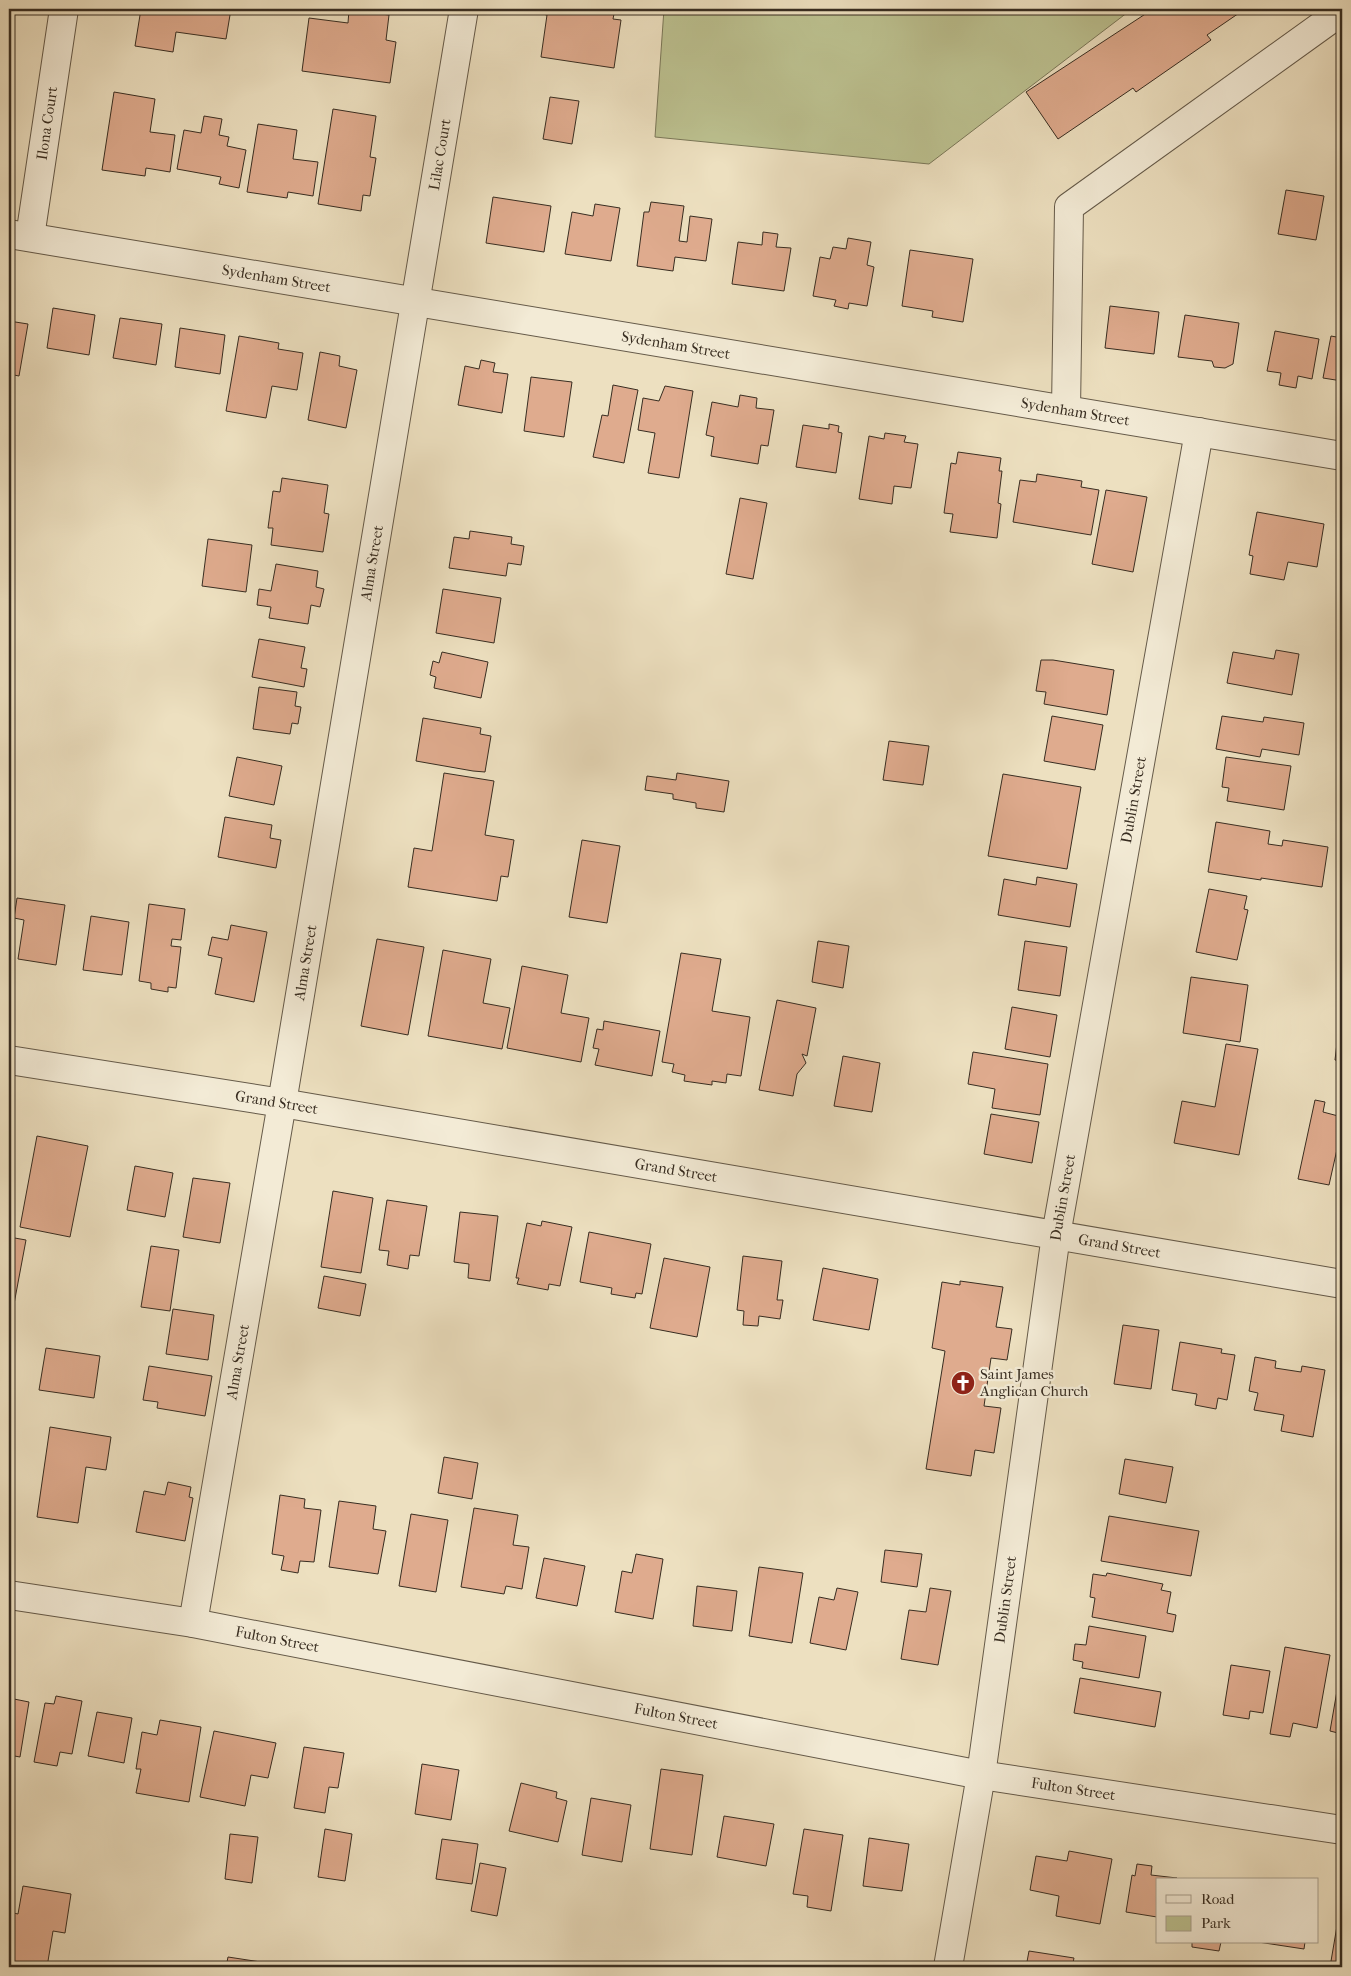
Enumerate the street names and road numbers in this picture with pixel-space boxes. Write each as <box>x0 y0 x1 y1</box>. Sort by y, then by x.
street label: Ilona Court <box>33 85 61 161</box>
street label: Lilac Court <box>425 117 455 192</box>
street label: Sydenham Street <box>221 261 333 297</box>
street label: Sydenham Street <box>620 327 732 363</box>
street label: Sydenham Street <box>1020 394 1132 430</box>
street label: Alma Street <box>357 523 387 603</box>
street label: Dublin Street <box>1117 754 1150 845</box>
street label: Alma Street <box>290 923 321 1003</box>
street label: Grand Street <box>234 1087 320 1118</box>
street label: Dublin Street <box>1046 1152 1079 1242</box>
street label: Grand Street <box>633 1154 719 1186</box>
street label: Grand Street <box>1077 1230 1163 1262</box>
street label: Alma Street <box>222 1322 253 1402</box>
street label: Dublin Street <box>990 1554 1020 1644</box>
street label: Fulton Street <box>234 1622 321 1656</box>
street label: Fulton Street <box>633 1699 720 1733</box>
street label: Fulton Street <box>1030 1774 1117 1804</box>

